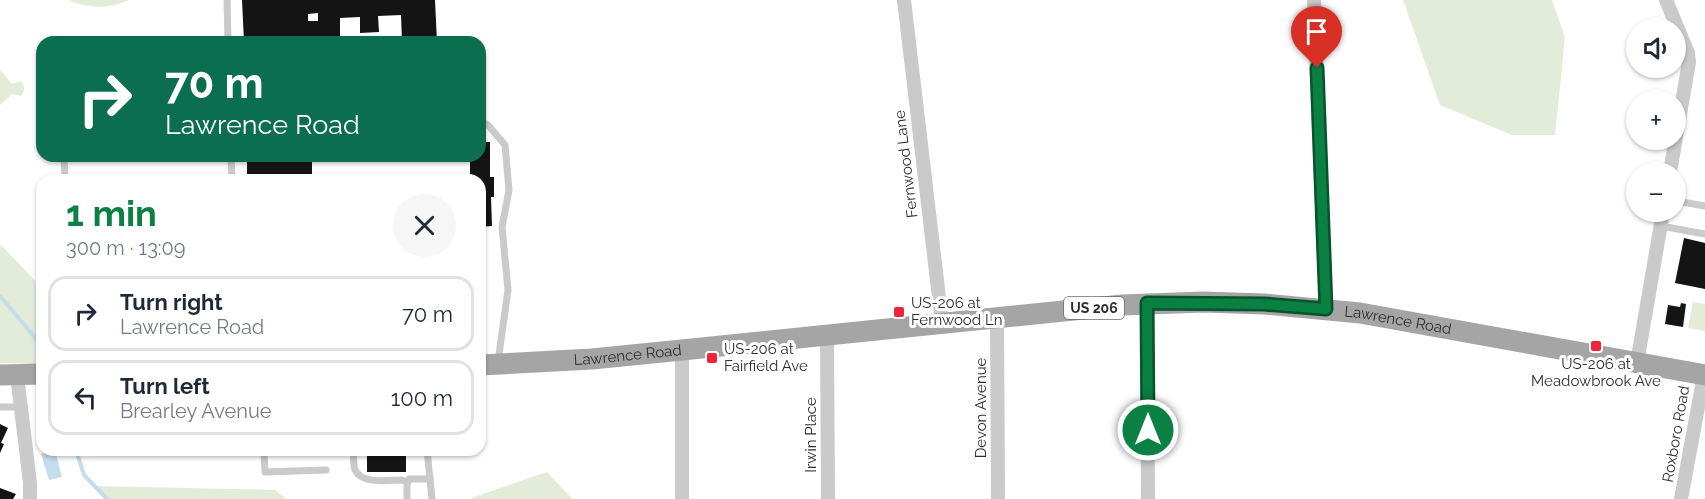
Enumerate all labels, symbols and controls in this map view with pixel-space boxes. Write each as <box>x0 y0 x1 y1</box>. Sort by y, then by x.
pin <box>1291 6 1342 68</box>
icon: arrive <box>1300 15 1333 48</box>
map controls <box>1626 18 1686 222</box>
button: sound <box>1626 18 1686 78</box>
text: 70 m <box>165 59 264 108</box>
icon: right <box>66 60 144 138</box>
button: + <box>1626 90 1686 150</box>
text: Lawrence Road <box>165 109 360 140</box>
street label: Fernwood Lane <box>890 109 922 219</box>
button: − <box>1626 162 1686 222</box>
text: 1 min <box>66 192 157 234</box>
button: close <box>393 194 456 257</box>
text: 300 m · 13:09 <box>66 236 186 260</box>
text: Turn right <box>120 289 223 315</box>
place label: US-206 at Fernwood Ln <box>911 294 1002 329</box>
icon: right <box>69 297 102 330</box>
road number: US 206 <box>1064 297 1124 319</box>
text: 70 m <box>402 301 453 327</box>
street label: Lawrence Road <box>1344 303 1453 338</box>
marker: US-206 at Fernwood Ln <box>892 305 906 319</box>
text: Lawrence Road <box>120 315 264 339</box>
marker: US-206 at Meadowbrook Ave <box>1589 339 1603 353</box>
place label: US-206 at Fairfield Ave <box>724 340 808 375</box>
street label: Lawrence Road <box>573 341 682 369</box>
marker: US-206 at Fairfield Ave <box>705 351 719 365</box>
place label: US-206 at Meadowbrook Ave <box>1531 355 1661 390</box>
street label: Devon Avenue <box>972 357 990 458</box>
text: Turn left <box>120 373 210 399</box>
icon: left <box>69 381 102 414</box>
street label: Roxboro Road <box>1659 384 1693 484</box>
text: 100 m <box>391 385 453 411</box>
street label: Irwin Place <box>802 397 820 473</box>
position arrow <box>1116 398 1180 462</box>
text: Brearley Avenue <box>120 399 272 423</box>

